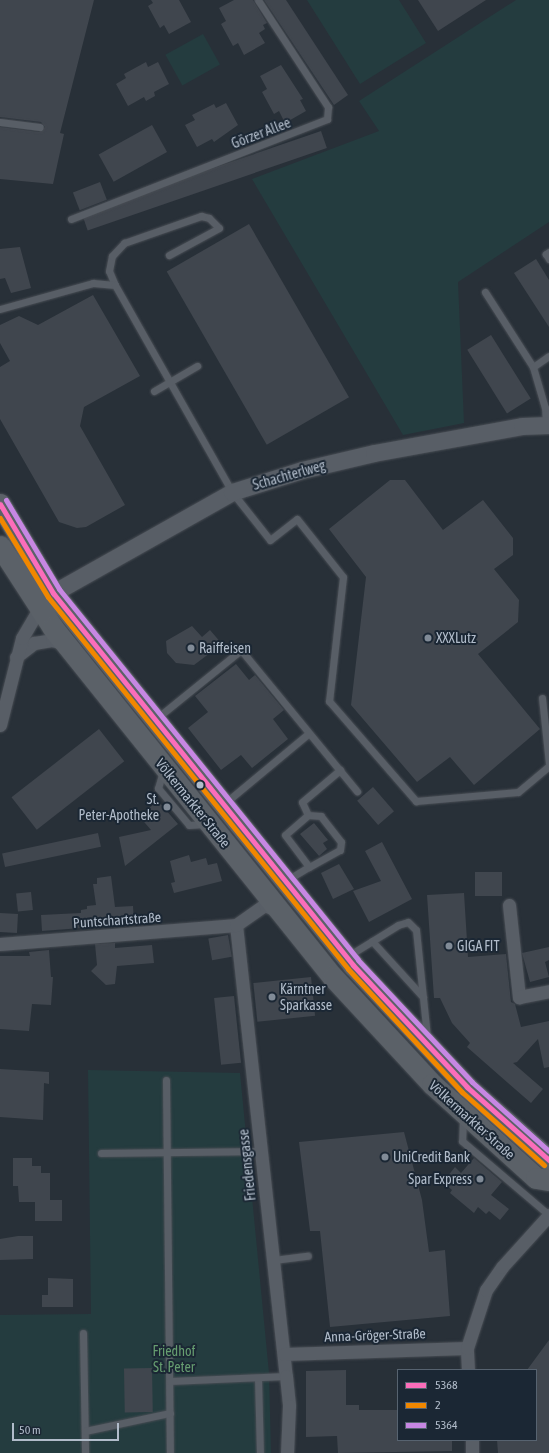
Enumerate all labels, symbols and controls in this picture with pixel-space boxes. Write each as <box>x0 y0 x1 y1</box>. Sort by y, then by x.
street label: Görzer Allee <box>229 114 293 152</box>
street label: Schachterlweg <box>251 457 327 493</box>
place label: XXXLutz <box>436 630 476 646</box>
marker: XXXLutz <box>423 633 433 643</box>
place label: Raiffeisen <box>199 640 251 656</box>
marker: Raiffeisen <box>186 643 196 653</box>
street label: Völkermarkter Straße <box>152 755 234 851</box>
unlabelled marker <box>195 780 205 790</box>
place label: St. Peter-Apotheke <box>79 791 159 824</box>
marker: St. Peter-Apotheke <box>162 802 172 812</box>
street label: Puntschartstraße <box>72 909 162 931</box>
place label: GIGA FIT <box>457 938 500 954</box>
marker: GIGA FIT <box>444 941 454 951</box>
place label: Kärntner Sparkasse <box>280 981 332 1014</box>
marker: Kärntner Sparkasse <box>267 992 277 1002</box>
street label: Völkermarkter Straße <box>426 1077 518 1163</box>
street label: Friedensgasse <box>235 1128 259 1202</box>
place label: UniCredit Bank <box>393 1149 470 1165</box>
marker: UniCredit Bank <box>380 1152 390 1162</box>
place label: Spar Express <box>408 1171 472 1187</box>
marker: Spar Express <box>475 1174 485 1184</box>
street label: Anna-Gröger-Straße <box>324 1325 426 1345</box>
park label: Friedhof St. Peter <box>153 1343 195 1376</box>
legend <box>397 1369 537 1441</box>
text: 5368 <box>435 1378 458 1392</box>
text: 2 <box>435 1398 441 1412</box>
scale bar <box>14 1415 121 1441</box>
text: 5364 <box>435 1418 458 1432</box>
text: 50 m <box>19 1423 41 1437</box>

